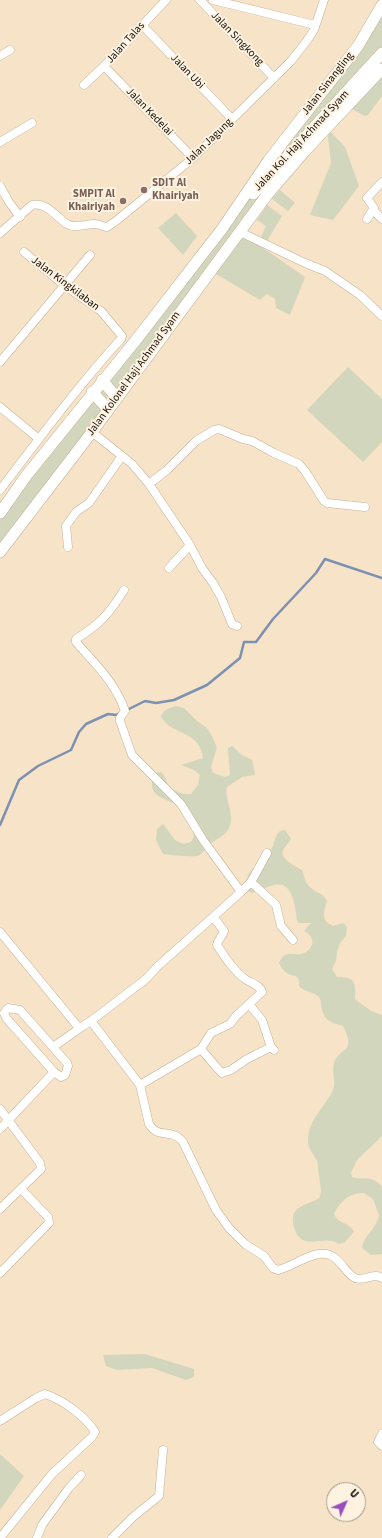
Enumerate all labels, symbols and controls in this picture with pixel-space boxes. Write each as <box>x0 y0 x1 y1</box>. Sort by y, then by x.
street label: Jalan Singkong <box>208 9 266 69</box>
street label: Jalan Talas <box>104 20 148 66</box>
street label: Jalan Sinangling <box>299 50 357 118</box>
street label: Jalan Ubi <box>167 52 207 92</box>
street label: Jalan Kedelai <box>123 85 175 139</box>
street label: Jalan Kol. Haji Achmad Syam <box>252 88 352 194</box>
street label: Jalan Jagung <box>182 116 236 168</box>
place label: SDIT Al Khairiyah <box>152 177 199 203</box>
marker: SDIT Al Khairiyah <box>139 185 149 195</box>
place label: SMPIT Al Khairiyah <box>68 188 115 214</box>
marker: SMPIT Al Khairiyah <box>118 196 128 206</box>
street label: Jalan Kingkilaban <box>28 254 102 314</box>
street label: Jalan Kolonel Haji Achmad Syam <box>84 309 184 439</box>
north arrow <box>326 1482 366 1522</box>
text: U <box>346 1486 362 1502</box>

